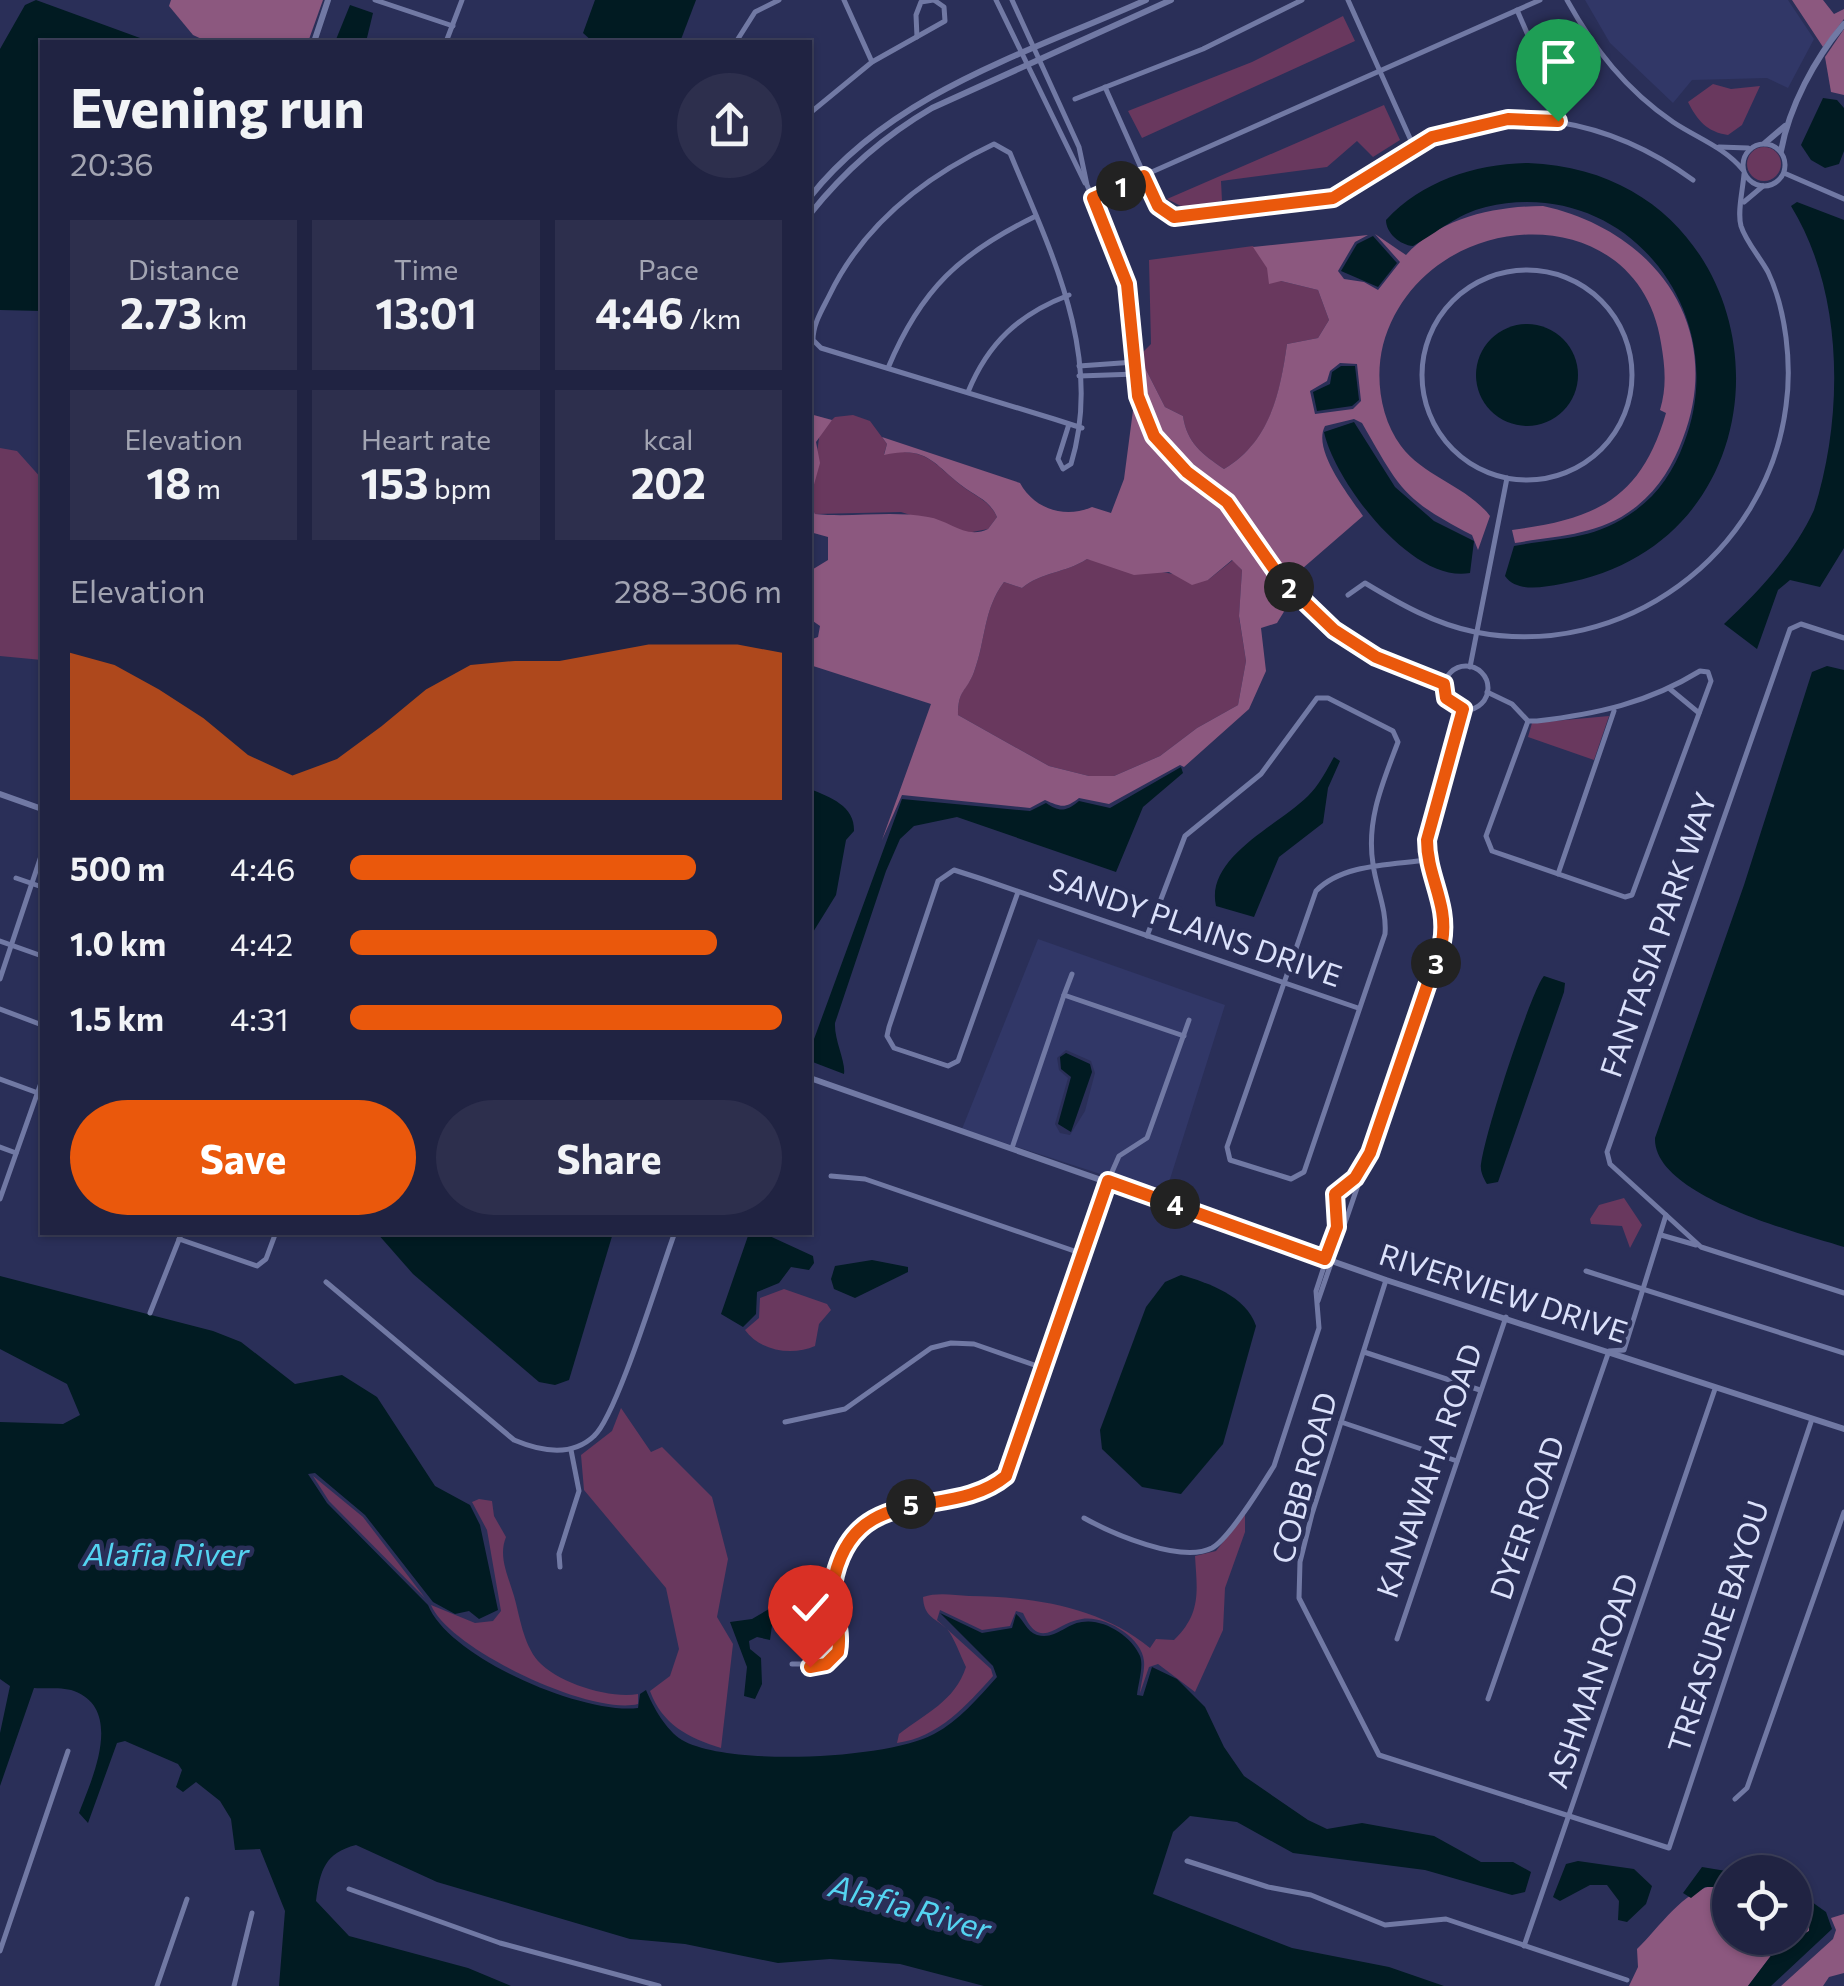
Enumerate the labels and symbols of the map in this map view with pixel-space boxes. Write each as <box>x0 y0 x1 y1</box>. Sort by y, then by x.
pin <box>1516 19 1601 122</box>
pin: 1 <box>1096 161 1146 211</box>
pin: 2 <box>1264 562 1314 612</box>
street label: FANTASIA PARK WAY <box>1590 787 1723 1082</box>
street label: SANDY PLAINS DRIVE <box>1045 858 1347 993</box>
pin: 3 <box>1411 938 1461 988</box>
pin: 4 <box>1150 1179 1200 1229</box>
street label: RIVERVIEW DRIVE <box>1375 1234 1632 1349</box>
street label: KANAWAHA ROAD <box>1367 1338 1488 1602</box>
street label: COBB ROAD <box>1262 1388 1343 1567</box>
street label: DYER ROAD <box>1480 1431 1571 1604</box>
pin: 5 <box>886 1479 936 1529</box>
street label: TREASURE BAYOU <box>1658 1495 1775 1757</box>
water label: Alafia River <box>82 1533 250 1573</box>
pin <box>768 1565 853 1668</box>
street label: ASHMAN ROAD <box>1537 1568 1645 1792</box>
water label: Alafia River <box>824 1864 997 1949</box>

